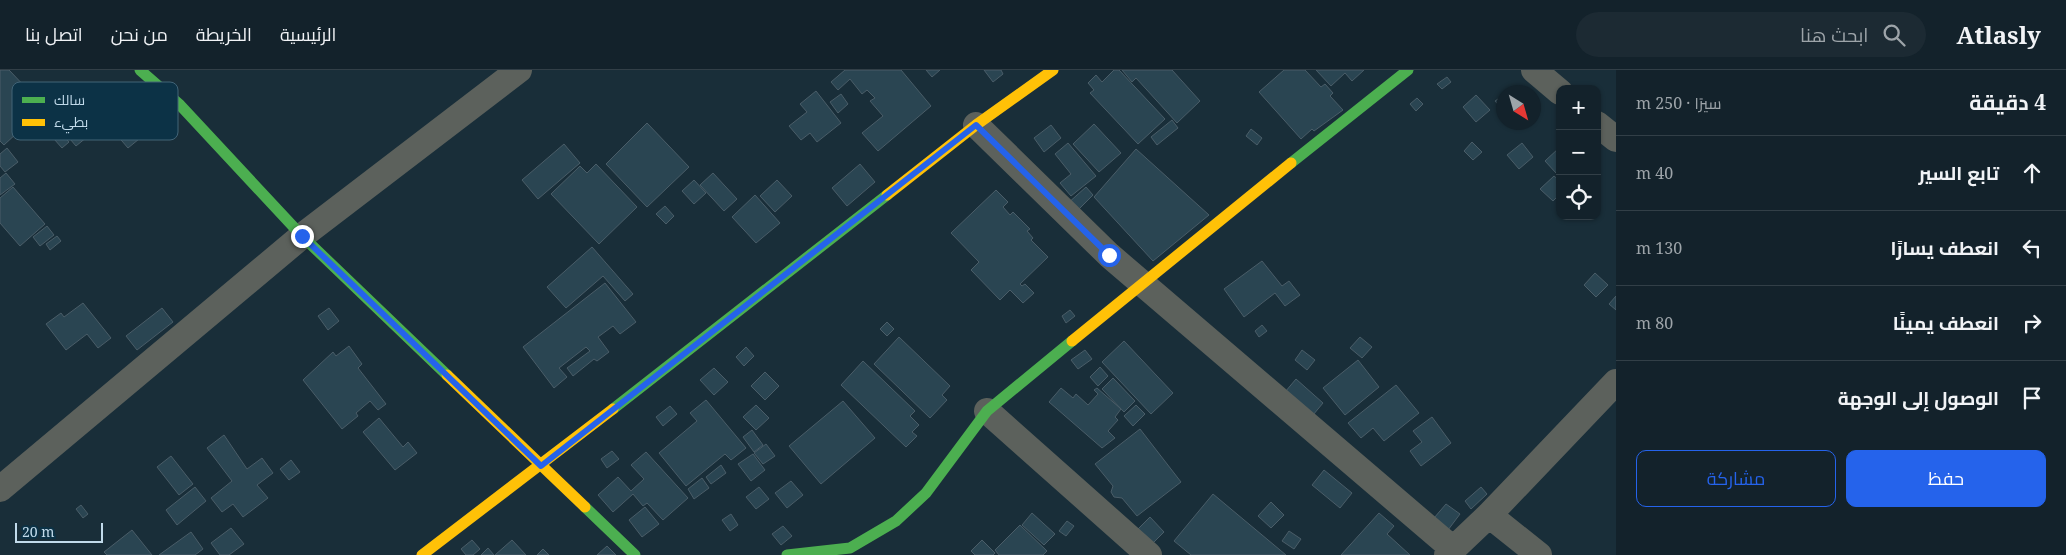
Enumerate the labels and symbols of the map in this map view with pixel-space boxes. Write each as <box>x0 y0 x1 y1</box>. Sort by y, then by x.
legend <box>12 82 178 140</box>
north arrow <box>1496 85 1541 130</box>
text: سالك <box>54 90 85 109</box>
text: بطيء <box>54 112 88 134</box>
route end <box>291 225 314 248</box>
route start <box>1098 244 1121 267</box>
scale bar <box>15 520 102 543</box>

